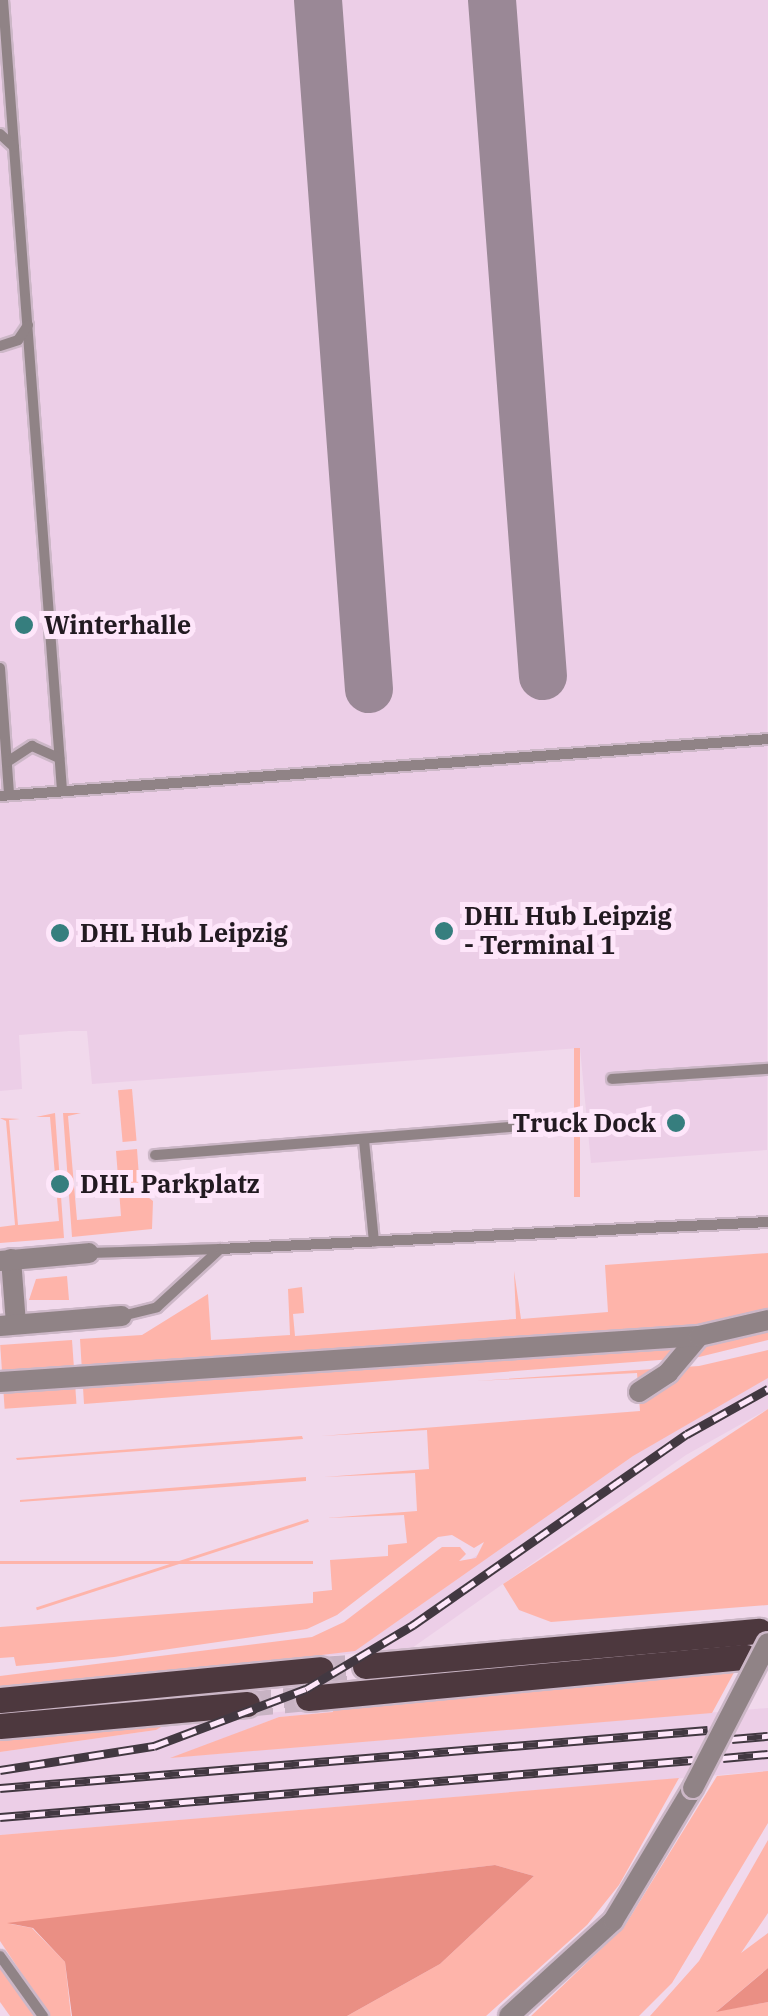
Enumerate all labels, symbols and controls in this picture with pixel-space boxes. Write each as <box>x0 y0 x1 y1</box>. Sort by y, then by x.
place label: Winterhalle <box>44 610 191 640</box>
marker: Winterhalle <box>13 614 35 636</box>
place label: DHL Hub Leipzig - Terminal 1 <box>464 902 672 961</box>
place label: DHL Hub Leipzig <box>80 918 288 948</box>
marker: DHL Hub Leipzig - Terminal 1 <box>433 920 455 942</box>
marker: DHL Hub Leipzig <box>49 922 71 944</box>
place label: Truck Dock <box>512 1108 656 1138</box>
marker: Truck Dock <box>665 1112 687 1134</box>
place label: DHL Parkplatz <box>80 1169 260 1199</box>
marker: DHL Parkplatz <box>49 1173 71 1195</box>

